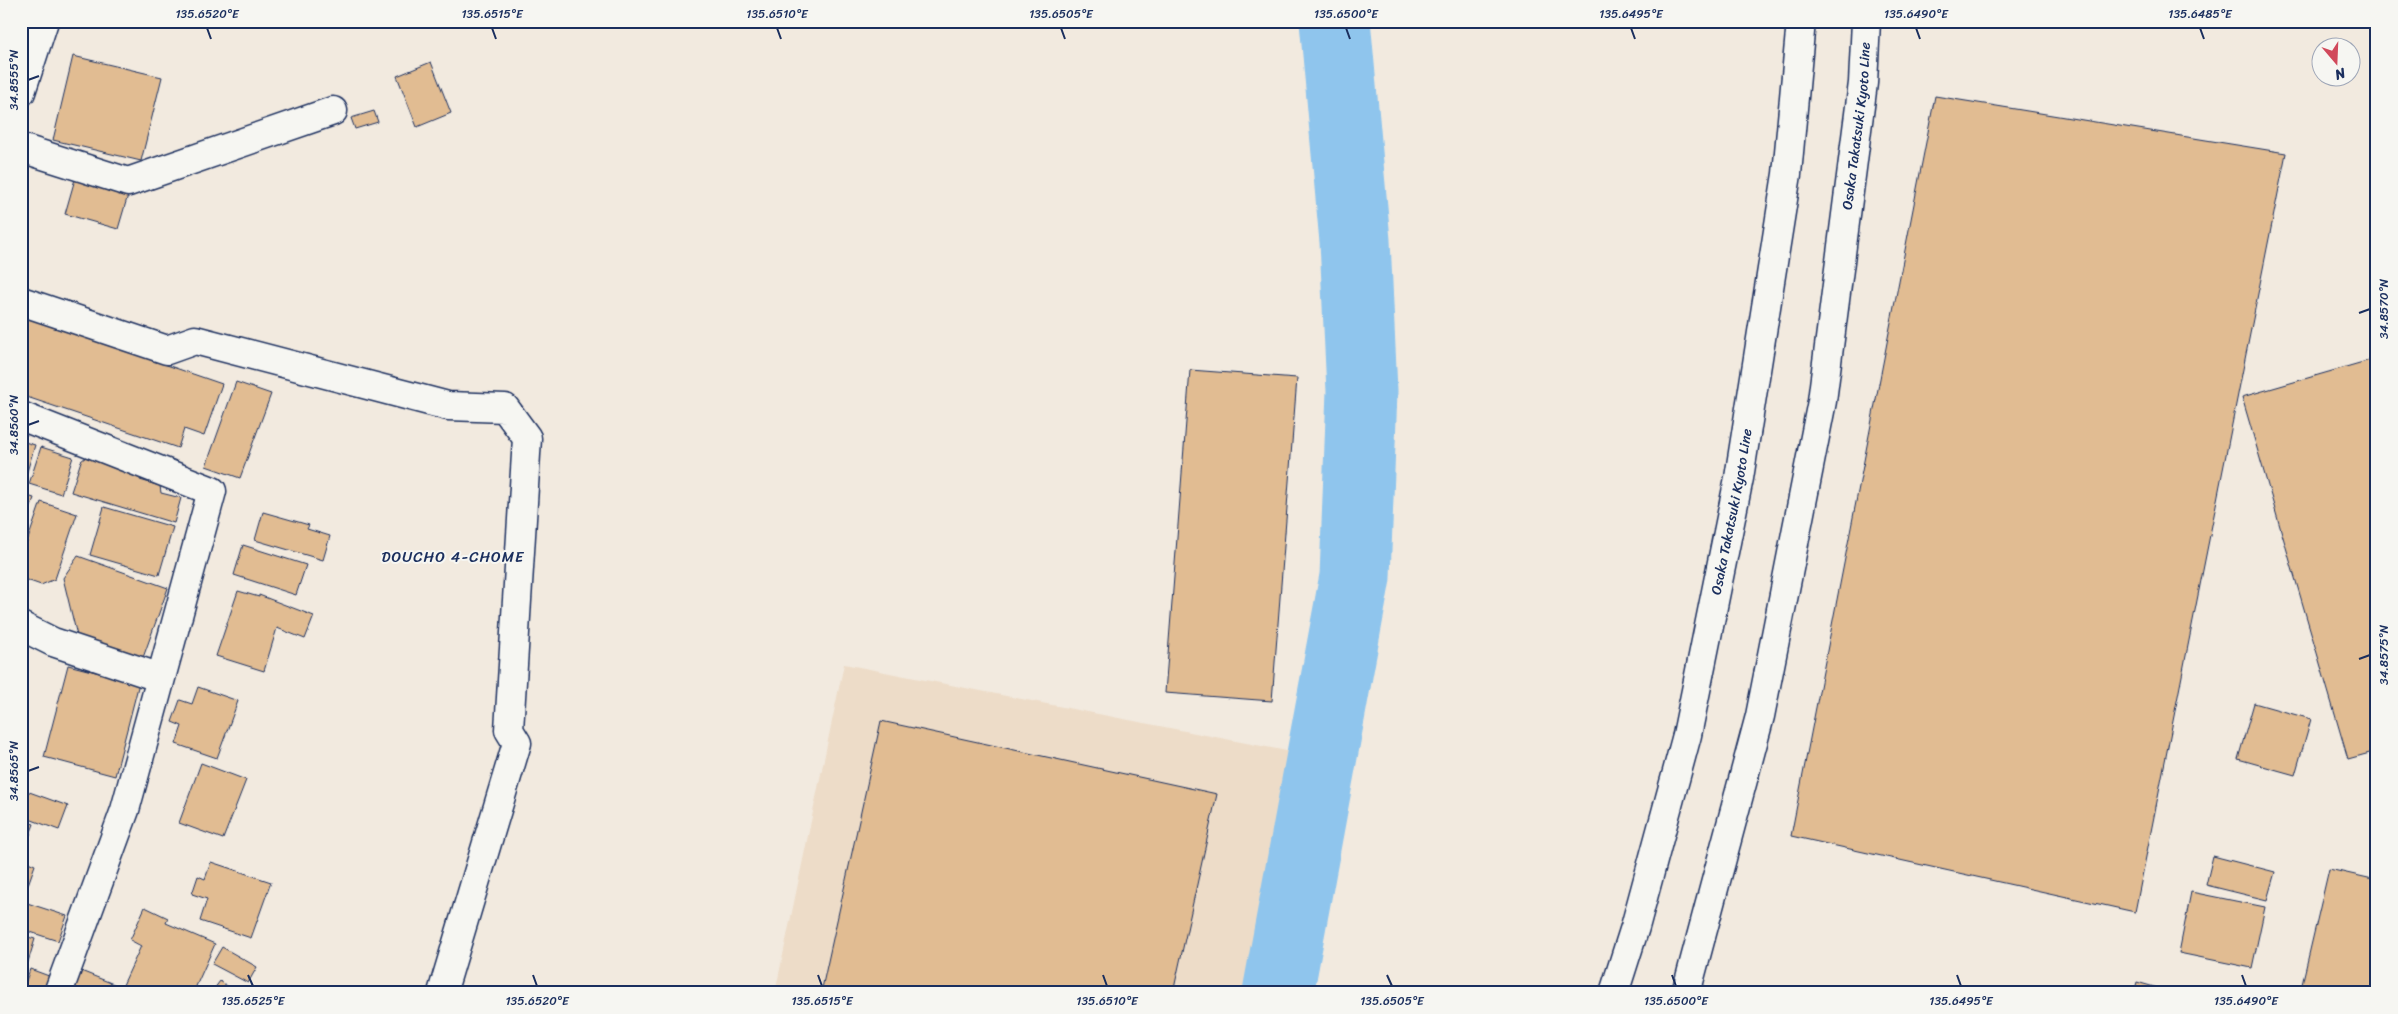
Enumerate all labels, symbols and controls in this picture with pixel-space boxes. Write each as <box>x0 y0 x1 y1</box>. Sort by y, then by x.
text: 135.6520°E <box>175 3 240 25</box>
text: 135.6515°E <box>461 3 524 25</box>
text: 135.6510°E <box>746 3 809 25</box>
text: 135.6505°E <box>1029 3 1094 25</box>
text: 135.6500°E <box>1314 3 1379 25</box>
text: 135.6495°E <box>1599 3 1664 25</box>
text: 135.6490°E <box>1884 3 1949 25</box>
text: 135.6485°E <box>2168 3 2233 25</box>
north arrow <box>2310 38 2360 88</box>
street label: Osaka Takatsuki Kyoto Line <box>1835 41 1878 211</box>
text: 34.8555°N <box>3 49 25 110</box>
text: N <box>2331 60 2350 87</box>
text: 34.8570°N <box>2373 278 2395 339</box>
text: 34.8560°N <box>3 394 25 455</box>
street label: Osaka Takatsuki Kyoto Line <box>1704 427 1760 597</box>
district label: DOUCHO 4-CHOME <box>382 544 525 570</box>
text: 34.8575°N <box>2373 624 2395 685</box>
text: 34.8565°N <box>3 740 25 801</box>
text: 135.6525°E <box>222 990 286 1012</box>
text: 135.6520°E <box>505 990 570 1012</box>
text: 135.6515°E <box>791 990 854 1012</box>
text: 135.6510°E <box>1076 990 1139 1012</box>
text: 135.6505°E <box>1360 990 1425 1012</box>
text: 135.6500°E <box>1644 990 1709 1012</box>
text: 135.6495°E <box>1929 990 1994 1012</box>
text: 135.6490°E <box>2214 990 2279 1012</box>

